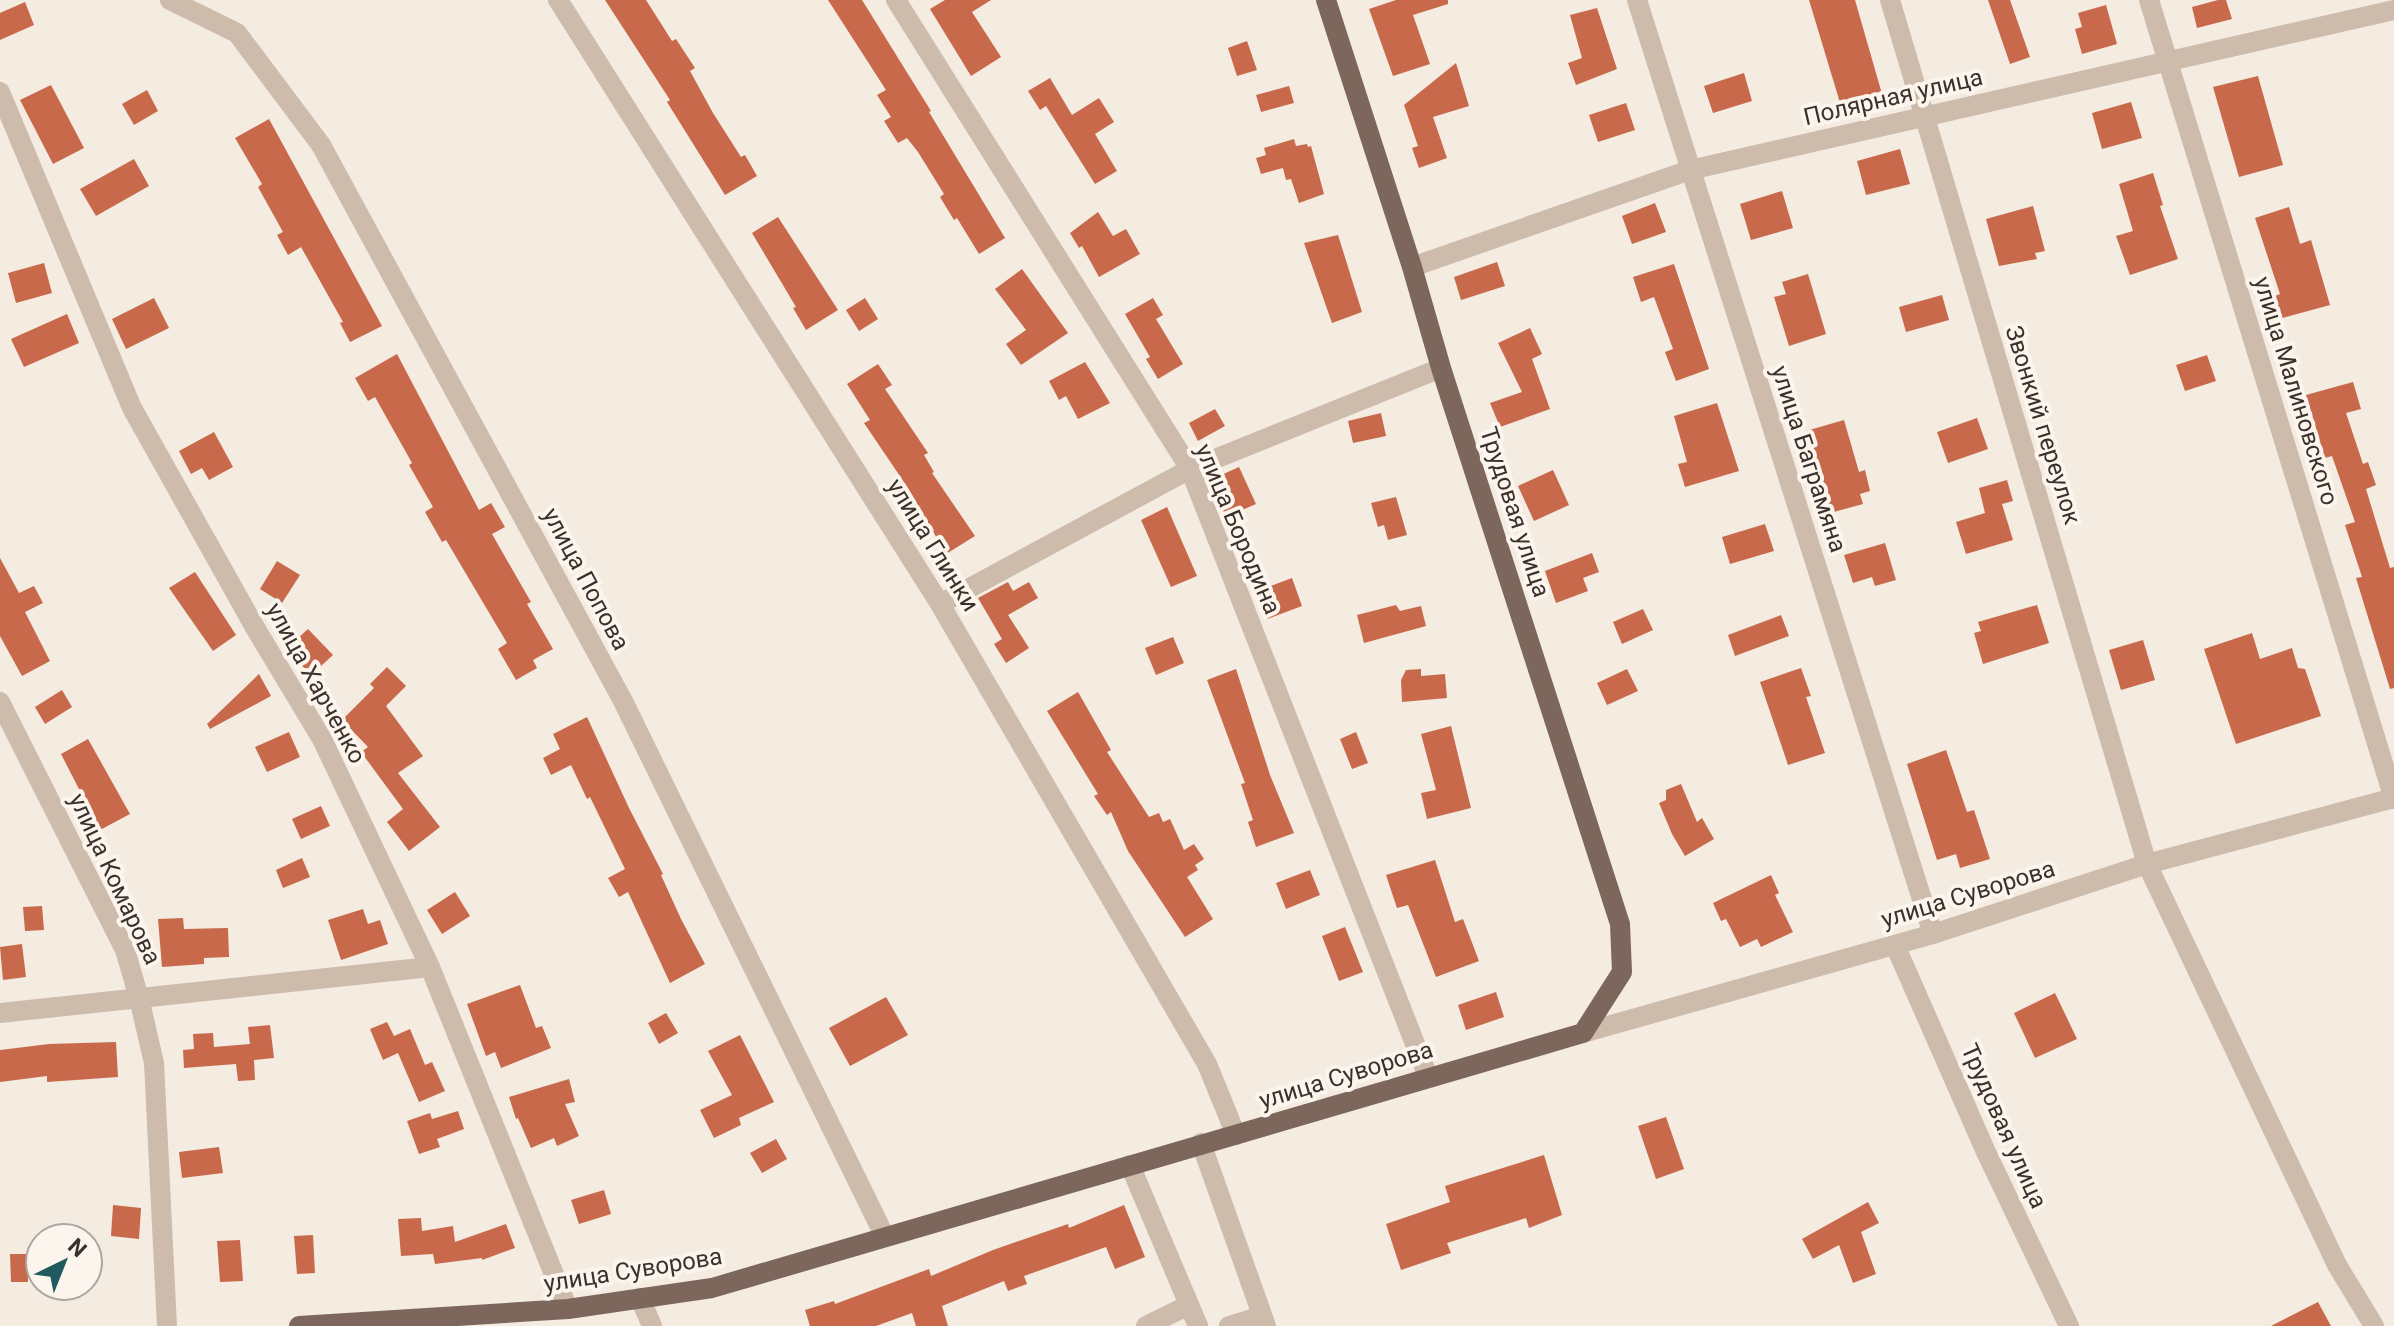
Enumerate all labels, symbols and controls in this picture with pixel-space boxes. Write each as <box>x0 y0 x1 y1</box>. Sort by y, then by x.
street label: Полярная улица <box>1801 63 1985 131</box>
street label: улица Малиновского <box>2248 273 2344 509</box>
street label: Звонкий переулок <box>1999 322 2087 528</box>
street label: улица Баграмяна <box>1766 362 1852 556</box>
street label: Трудовая улица <box>1474 423 1556 601</box>
street label: улица Бородина <box>1190 440 1286 618</box>
street label: улица Глинки <box>881 474 985 616</box>
street label: улица Попова <box>537 503 635 655</box>
street label: улица Харченко <box>260 598 372 768</box>
street label: улица Комарова <box>63 789 167 969</box>
street label: улица Суворова <box>1878 854 2058 934</box>
street label: улица Суворова <box>1256 1035 1436 1115</box>
street label: Трудовая улица <box>1955 1039 2053 1213</box>
north arrow <box>24 1222 104 1302</box>
text: N <box>63 1233 92 1262</box>
street label: улица Суворова <box>542 1242 724 1298</box>

